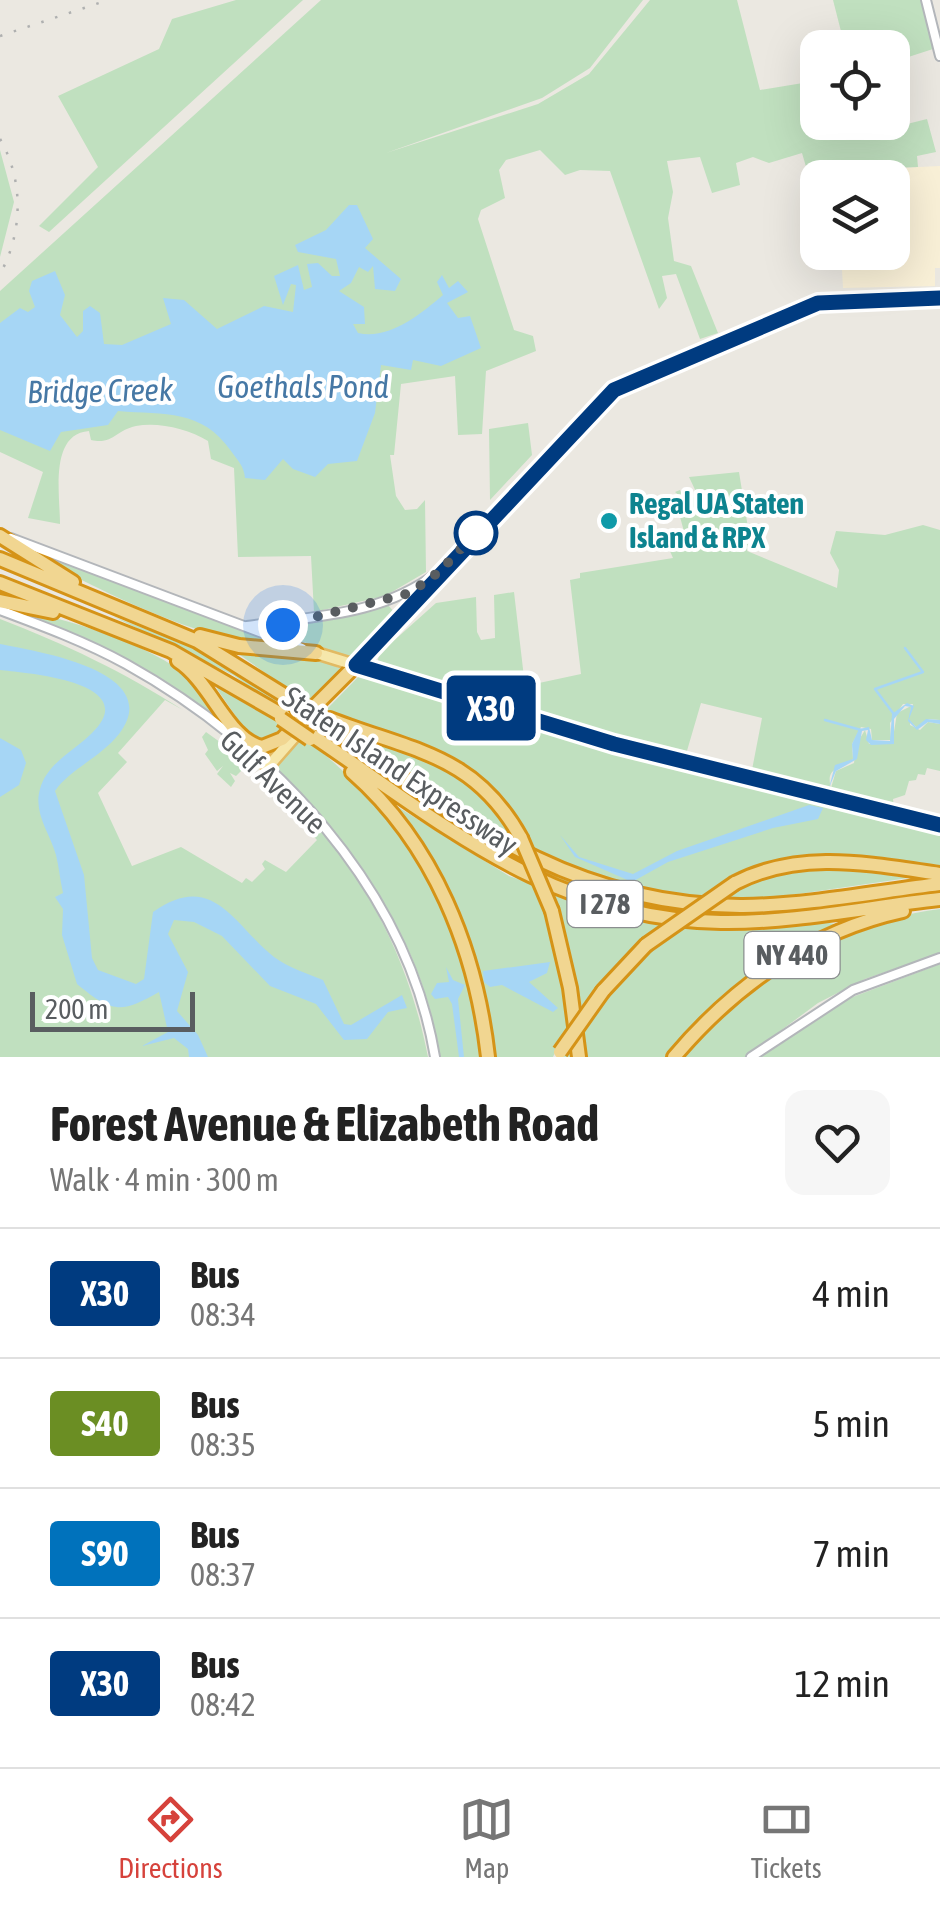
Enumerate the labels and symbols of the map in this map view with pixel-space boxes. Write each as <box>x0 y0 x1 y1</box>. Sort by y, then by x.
water label: Goethals Pond <box>217 368 389 405</box>
water label: Bridge Creek <box>27 371 174 410</box>
place label: Regal UA Staten Island & RPX <box>629 486 804 554</box>
marker: Regal UA Staten Island & RPX <box>598 510 620 532</box>
unlabelled marker <box>455 512 497 554</box>
your location <box>258 600 308 650</box>
line badge: X30 <box>434 676 548 740</box>
street label: Staten Island Expressway <box>277 679 524 861</box>
street label: Gulf Avenue <box>214 723 334 840</box>
road number: I 278 <box>568 881 642 927</box>
road number: NY 440 <box>744 932 840 978</box>
scale bar <box>30 987 195 1032</box>

